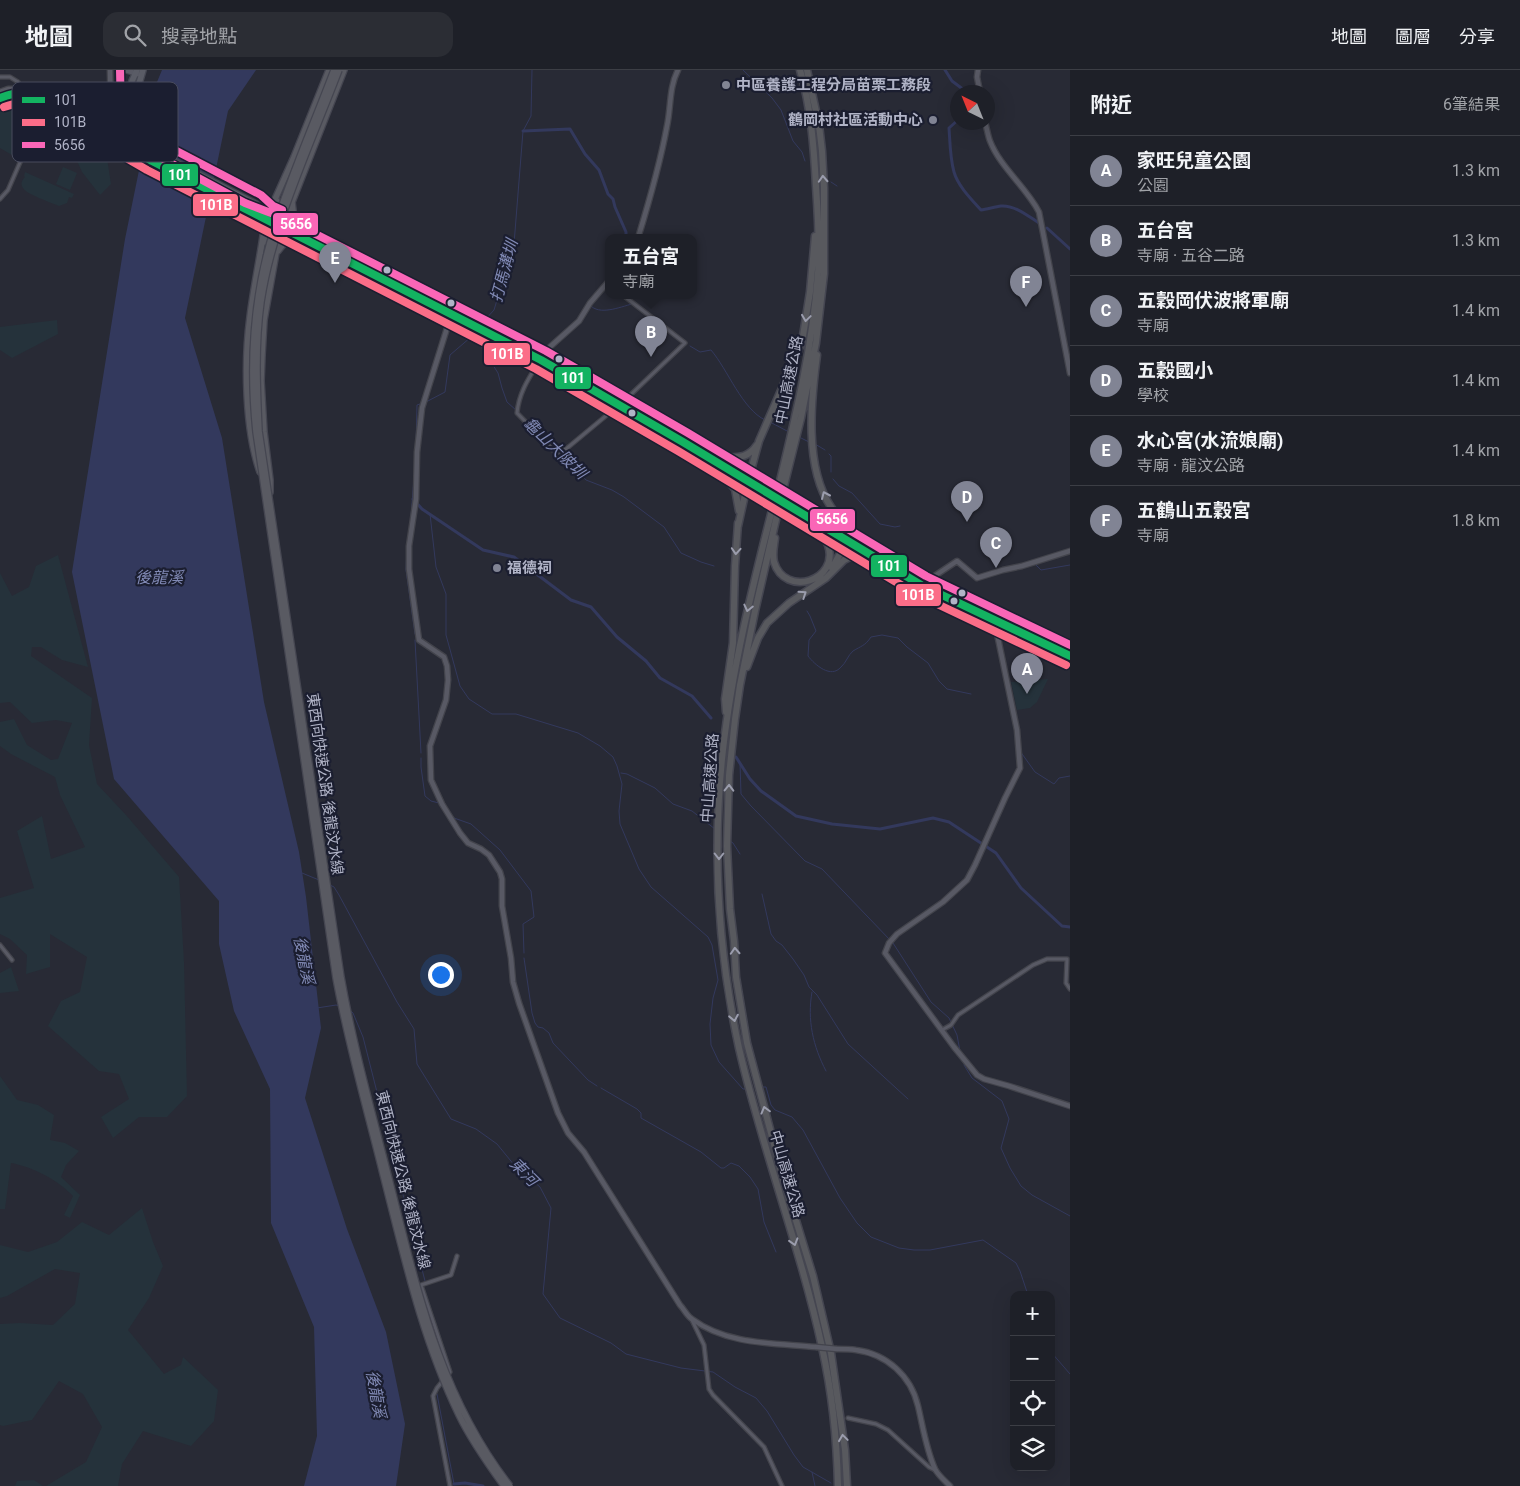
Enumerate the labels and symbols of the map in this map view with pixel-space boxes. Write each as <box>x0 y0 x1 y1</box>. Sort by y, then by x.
place label: 中區養護工程分局苗栗工務段 <box>736 76 931 94</box>
marker: 中區養護工程分局苗栗工務段 <box>720 79 732 91</box>
legend <box>12 82 178 162</box>
north arrow <box>950 85 995 130</box>
text: 101 <box>54 92 78 108</box>
place label: 鶴岡村社區活動中心 <box>788 111 923 129</box>
text: 101B <box>54 114 86 130</box>
marker: 鶴岡村社區活動中心 <box>927 114 939 126</box>
text: 5656 <box>54 137 86 153</box>
line badge: 101 <box>161 163 199 187</box>
text: 101 <box>168 167 192 183</box>
one-way arrow <box>818 175 829 183</box>
line badge: 101B <box>192 193 239 217</box>
text: 101B <box>199 197 233 213</box>
line badge: 5656 <box>272 212 319 236</box>
text: 5656 <box>280 216 312 232</box>
water label: 打馬溝圳 <box>487 236 522 304</box>
pin: E <box>319 242 351 283</box>
unlabelled marker <box>382 265 392 275</box>
pin: F <box>1010 266 1042 307</box>
unlabelled marker <box>446 298 456 308</box>
one-way arrow <box>801 314 812 322</box>
pin: B <box>635 316 667 357</box>
street label: 中山高速公路 <box>772 334 806 426</box>
line badge: 101B <box>483 342 531 366</box>
text: 101B <box>490 346 524 362</box>
unlabelled marker <box>554 354 564 364</box>
line badge: 101 <box>554 366 592 390</box>
text: 101 <box>561 370 585 386</box>
unlabelled marker <box>627 408 637 418</box>
water label: 龜山大陂圳 <box>520 413 592 484</box>
pin: D <box>951 481 983 522</box>
one-way arrow <box>821 491 832 500</box>
line badge: 5656 <box>809 508 856 532</box>
text: 5656 <box>816 511 848 527</box>
pin: C <box>980 527 1012 568</box>
one-way arrow <box>731 547 742 555</box>
line badge: 101 <box>870 554 908 578</box>
text: 101 <box>877 558 901 574</box>
place label: 福德祠 <box>507 559 552 577</box>
marker: 福德祠 <box>491 562 503 574</box>
water label: 後龍溪 <box>135 568 185 587</box>
line badge: 101B <box>895 583 942 607</box>
text: 101B <box>901 587 935 603</box>
unlabelled marker <box>957 588 967 598</box>
one-way arrow <box>797 591 807 600</box>
unlabelled marker <box>949 596 959 606</box>
one-way arrow <box>743 604 754 613</box>
pin: A <box>1011 653 1043 694</box>
street label: 東西向快速公路 後龍汶水線 <box>303 692 347 876</box>
street label: 中山高速公路 <box>698 732 722 824</box>
one-way arrow <box>724 784 734 792</box>
one-way arrow <box>714 852 724 860</box>
water label: 後龍溪 <box>290 935 318 987</box>
one-way arrow <box>729 946 740 954</box>
your location <box>428 962 454 988</box>
one-way arrow <box>728 1013 738 1022</box>
street label: 東西向快速公路 後龍汶水線 <box>372 1089 434 1271</box>
one-way arrow <box>760 1106 770 1114</box>
street label: 中山高速公路 <box>766 1128 808 1220</box>
water label: 東河 <box>506 1154 544 1192</box>
one-way arrow <box>789 1237 799 1246</box>
water label: 後龍溪 <box>362 1369 390 1421</box>
one-way arrow <box>838 1433 849 1441</box>

